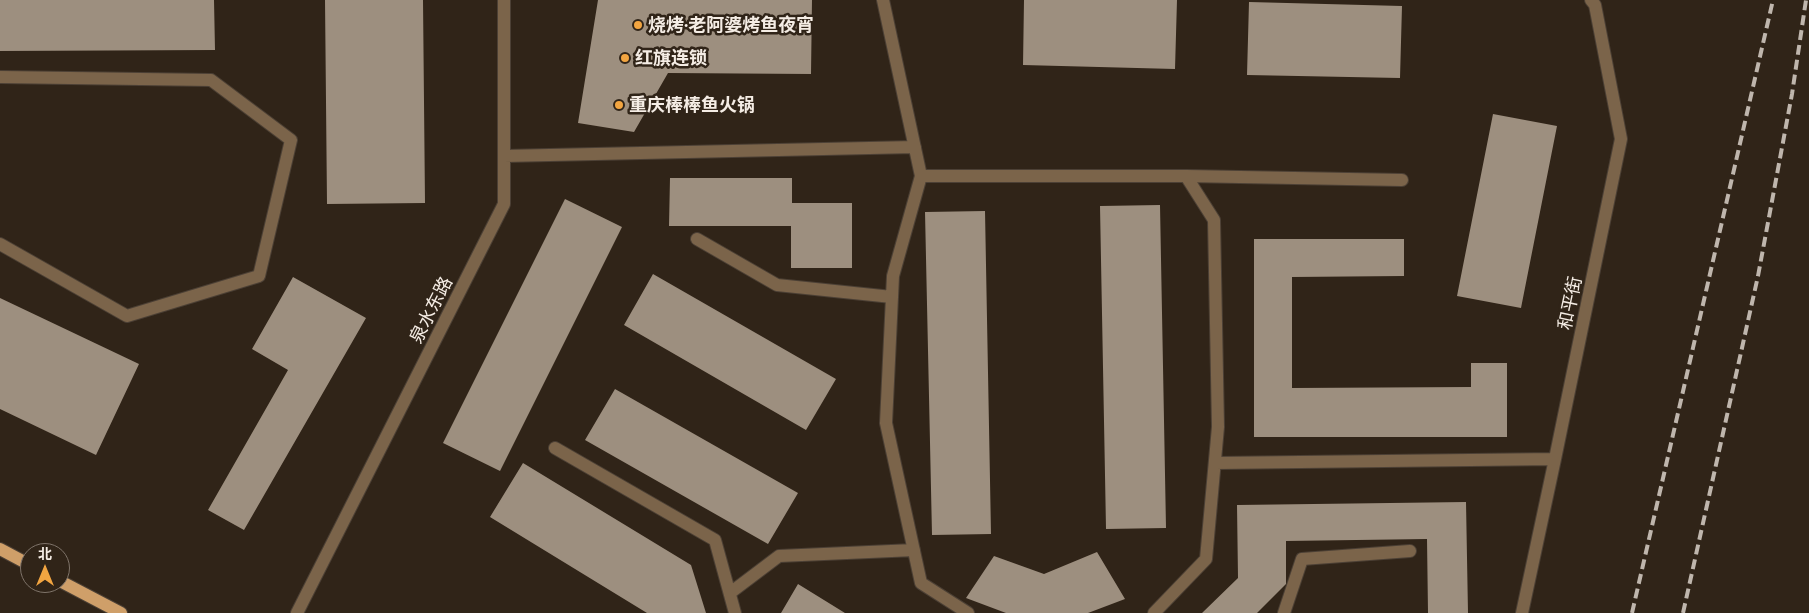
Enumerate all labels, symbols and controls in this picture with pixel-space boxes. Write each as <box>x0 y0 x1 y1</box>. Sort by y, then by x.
place label: 烧烤·老阿婆烤鱼夜宵 <box>648 14 814 36</box>
marker: 烧烤·老阿婆烤鱼夜宵 <box>632 19 644 31</box>
place label: 红旗连锁 <box>635 47 707 69</box>
marker: 红旗连锁 <box>619 52 631 64</box>
place label: 重庆棒棒鱼火锅 <box>629 94 755 116</box>
marker: 重庆棒棒鱼火锅 <box>613 99 625 111</box>
street label: 泉水东路 <box>405 273 457 347</box>
street label: 和平街 <box>1554 274 1586 332</box>
north arrow <box>20 543 70 593</box>
text: 北 <box>38 545 52 562</box>

